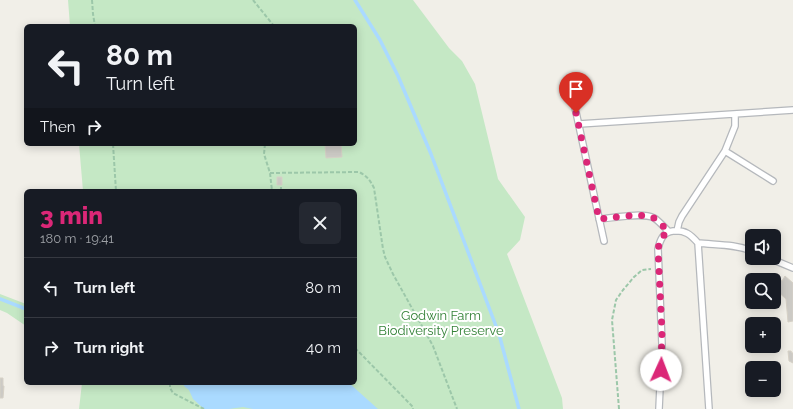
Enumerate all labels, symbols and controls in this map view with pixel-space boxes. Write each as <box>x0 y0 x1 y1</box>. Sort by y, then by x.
text: 80 m <box>106 39 173 72</box>
icon: left <box>40 40 92 92</box>
pin <box>559 72 593 113</box>
text: Turn left <box>106 73 175 94</box>
icon: arrive <box>565 78 587 100</box>
icon: right <box>83 116 105 138</box>
text: Then <box>40 118 75 136</box>
text: 3 min <box>40 201 103 230</box>
button: close <box>299 202 341 244</box>
map controls <box>745 229 781 397</box>
button: sound <box>745 229 781 265</box>
text: 180 m · 19:41 <box>40 231 114 246</box>
button: search <box>745 273 781 309</box>
icon: left <box>40 277 62 299</box>
text: Turn left <box>74 279 135 297</box>
text: 80 m <box>305 279 341 297</box>
park label: Godwin Farm Biodiversity Preserve <box>378 308 504 338</box>
button: + <box>745 317 781 353</box>
icon: right <box>40 337 62 359</box>
text: Turn right <box>74 339 144 357</box>
text: 40 m <box>306 339 341 357</box>
position arrow <box>640 349 682 391</box>
button: − <box>745 361 781 397</box>

